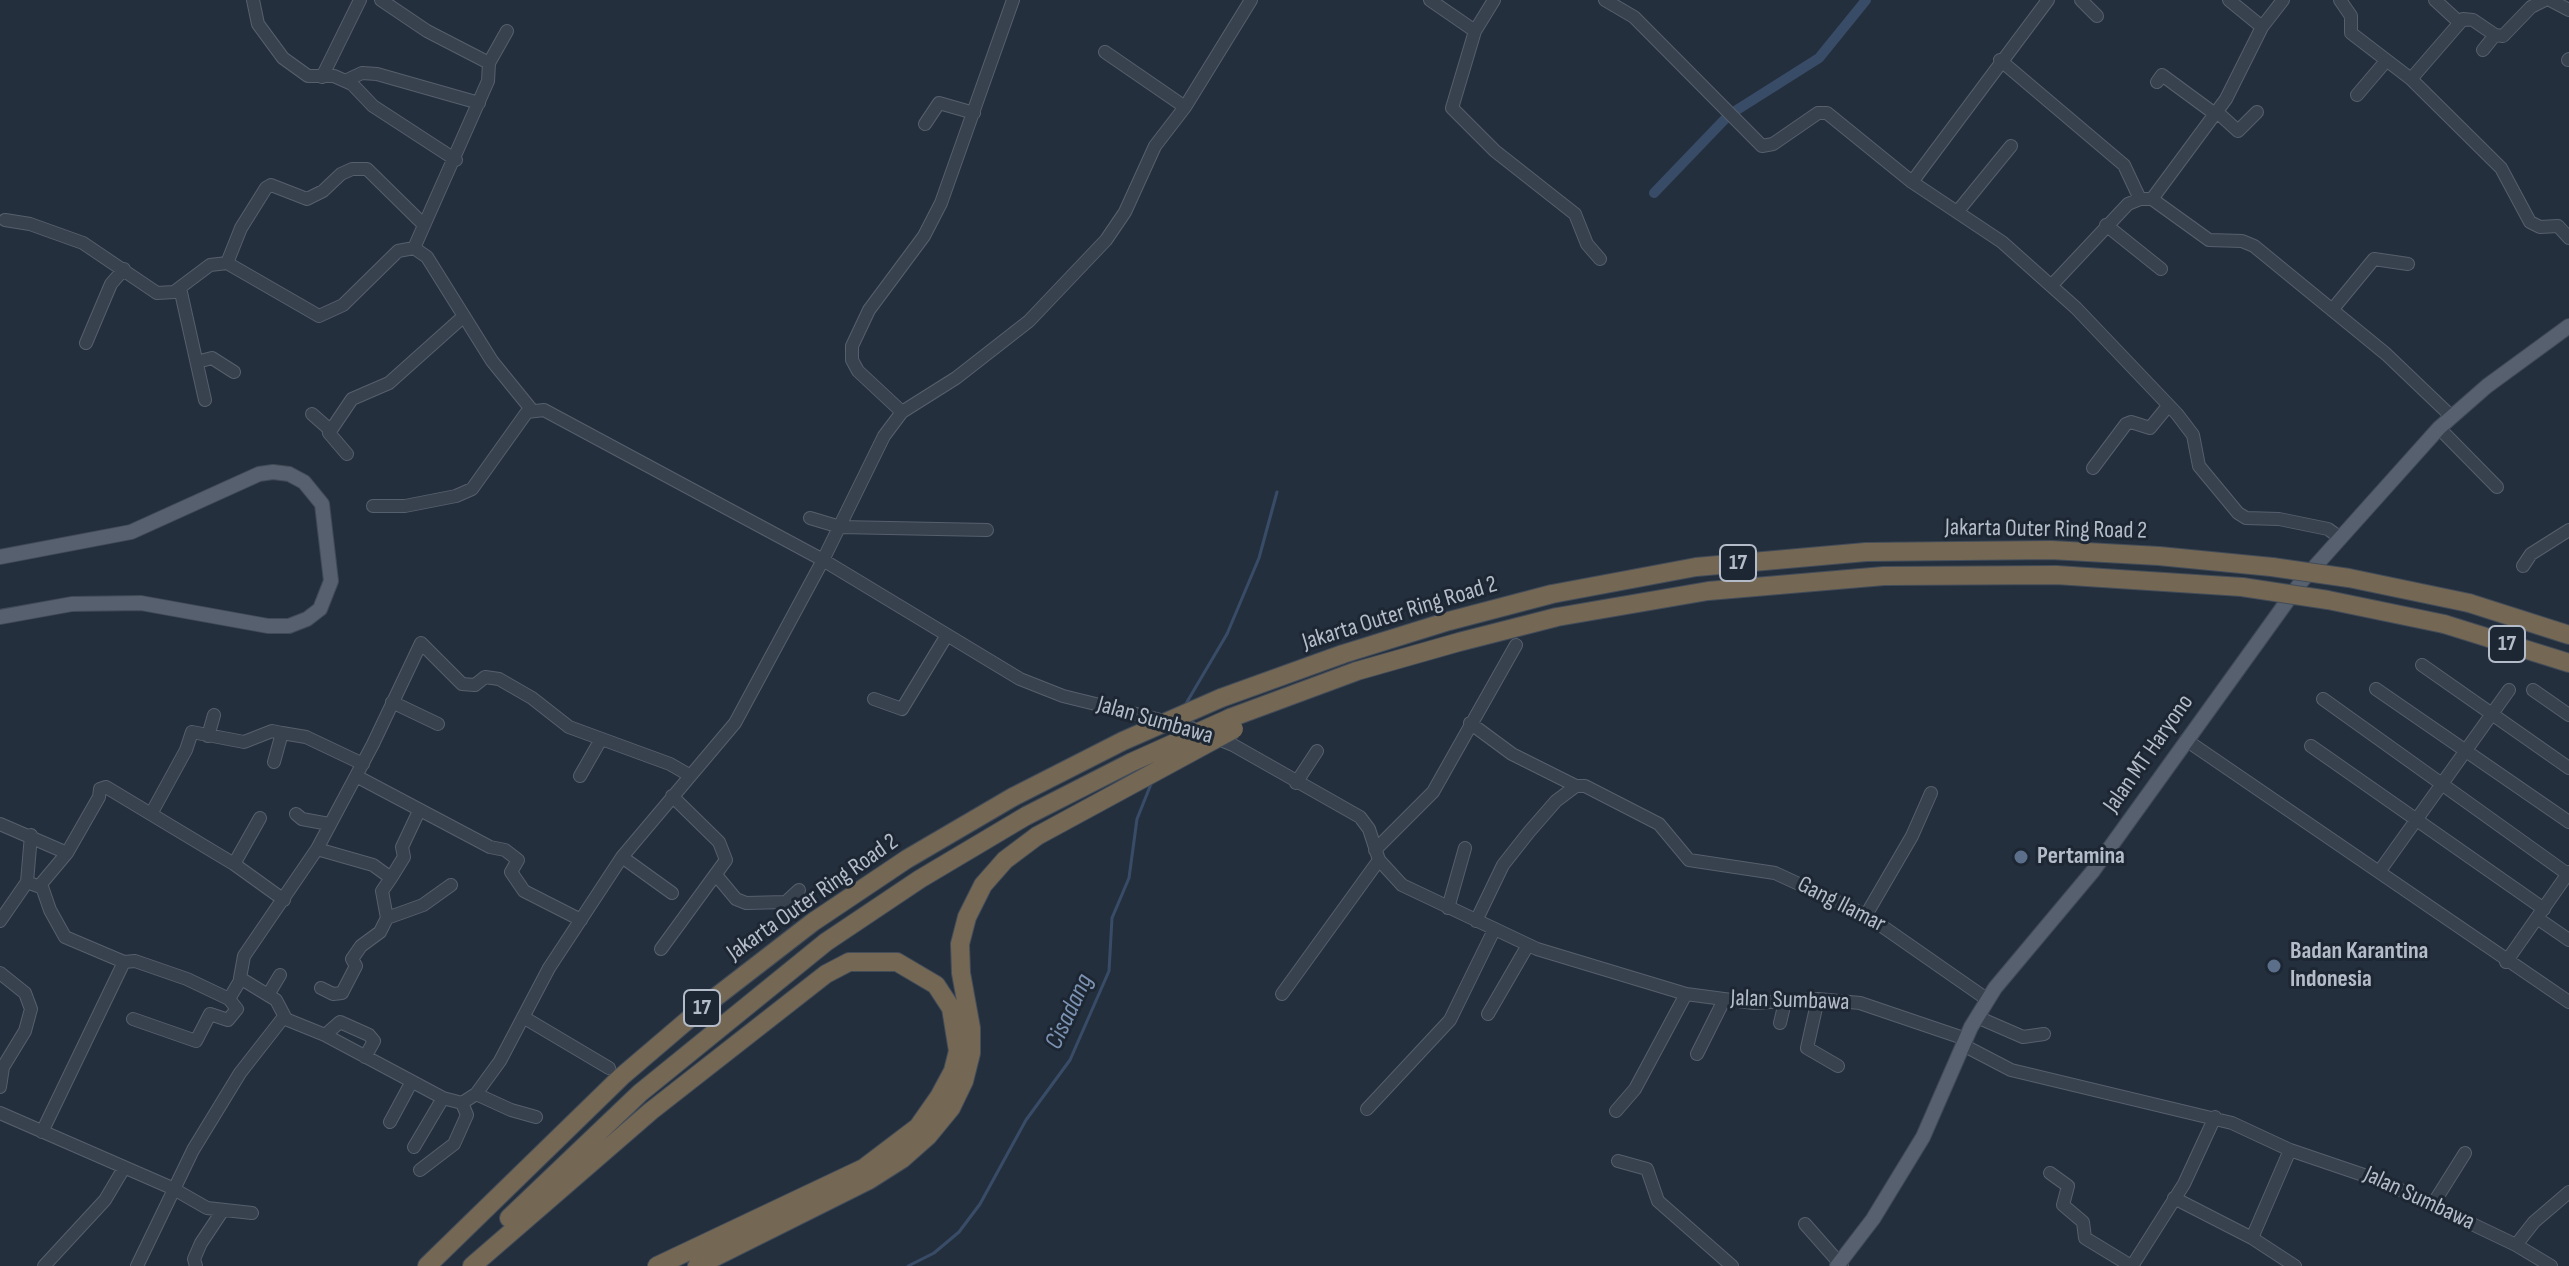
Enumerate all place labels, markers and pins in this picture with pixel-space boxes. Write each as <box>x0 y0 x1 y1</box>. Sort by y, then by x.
place label: Pertamina <box>2037 843 2125 871</box>
marker: Pertamina <box>2012 848 2030 866</box>
place label: Badan Karantina Indonesia <box>2290 938 2428 994</box>
marker: Badan Karantina Indonesia <box>2265 957 2283 975</box>

